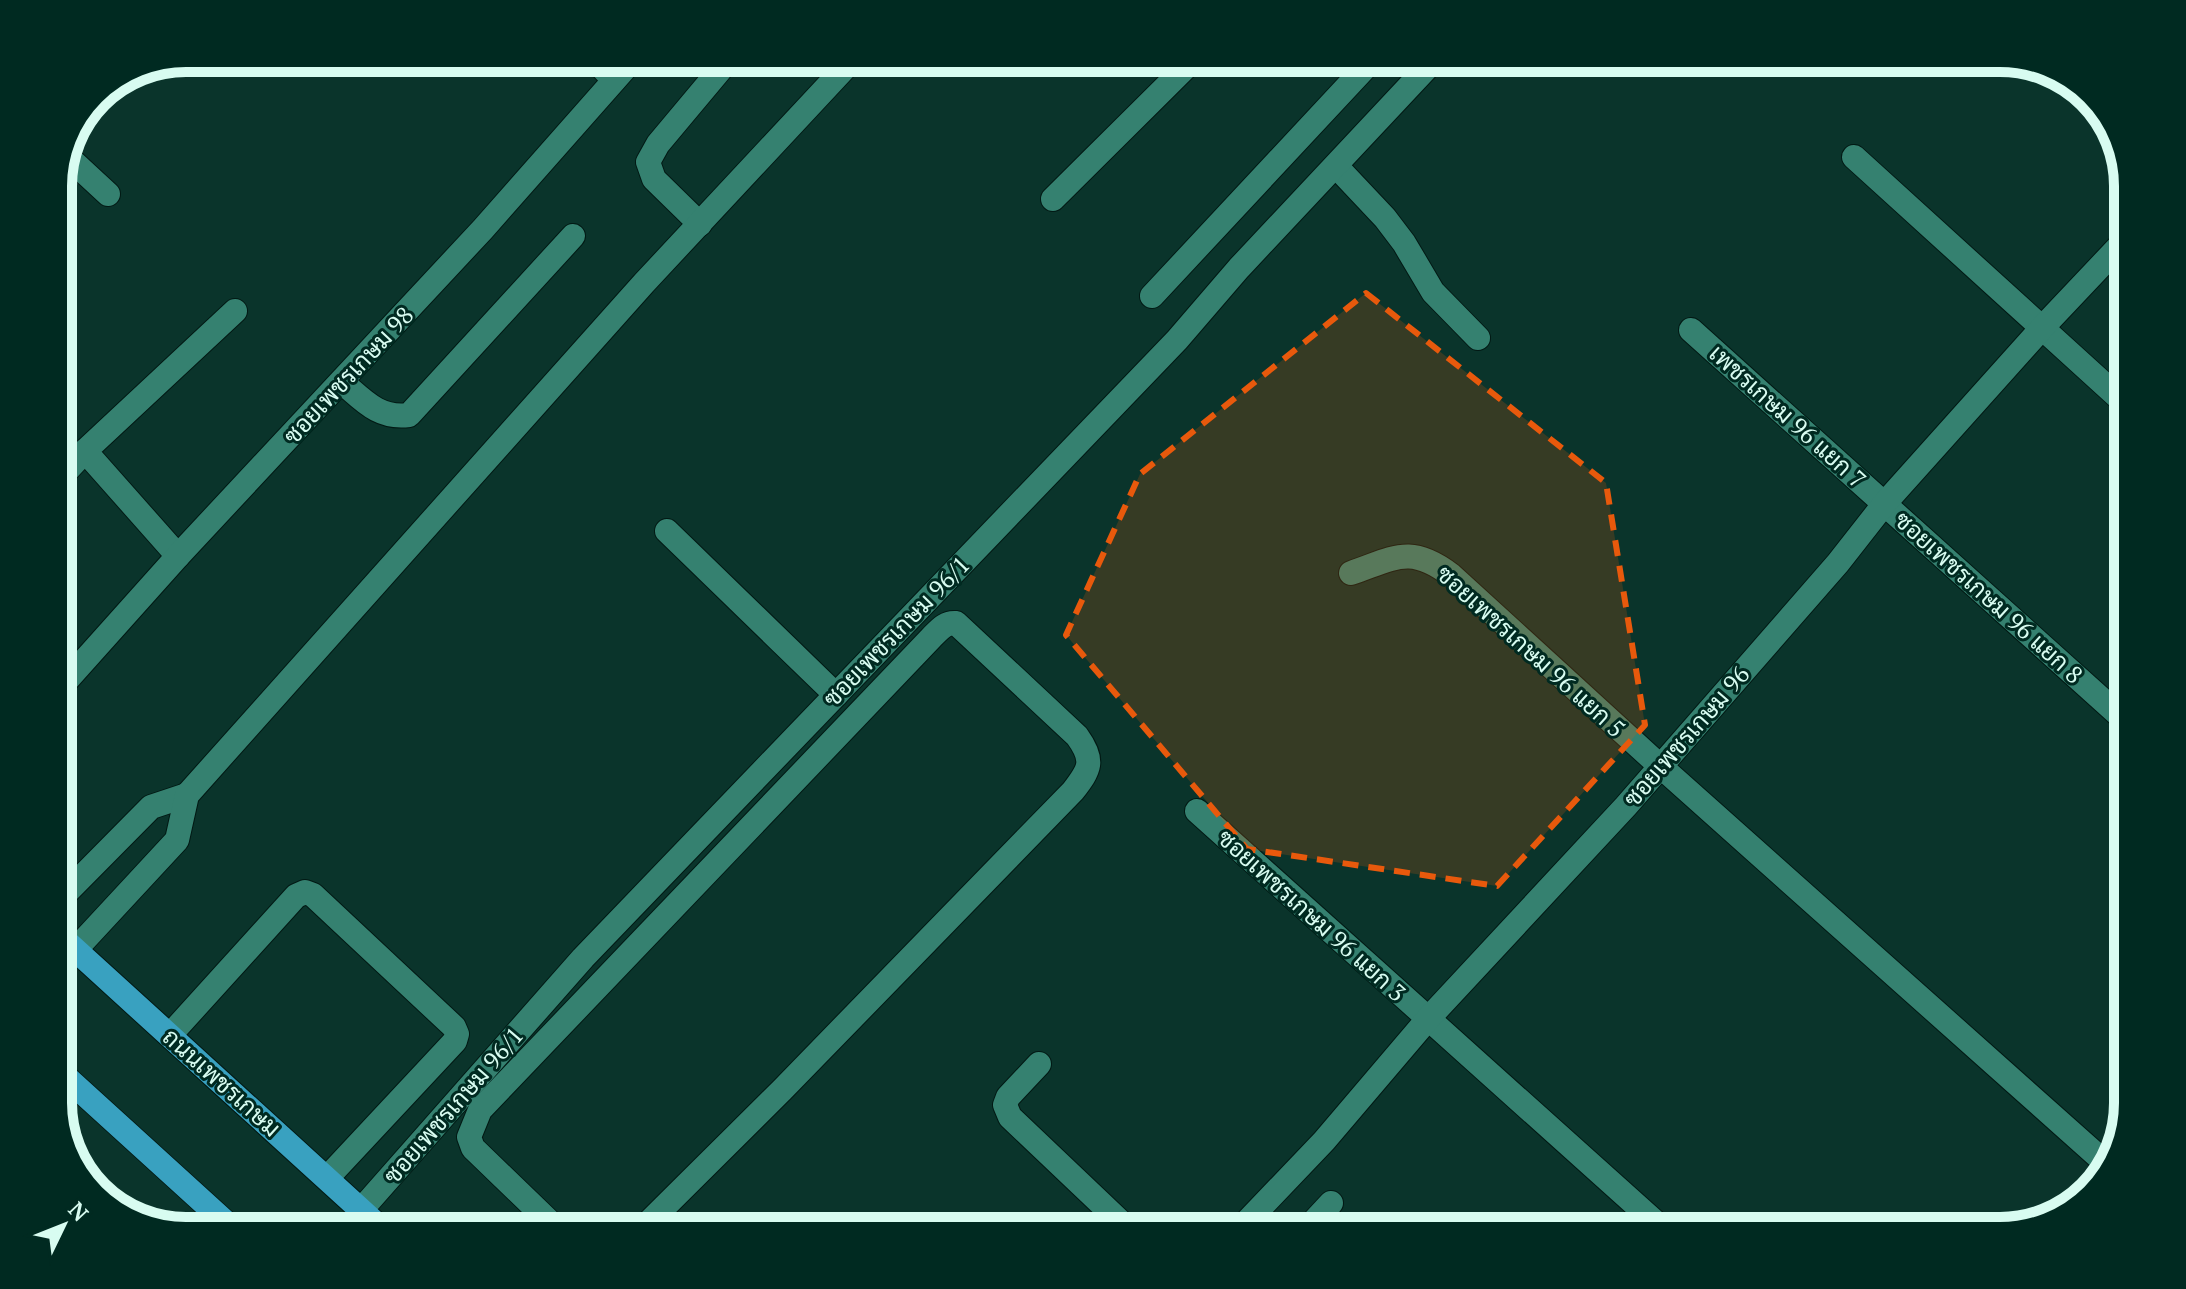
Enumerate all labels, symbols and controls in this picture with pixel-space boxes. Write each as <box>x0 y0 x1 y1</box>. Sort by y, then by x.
street label: ซอยเพชรเกษม 98 <box>276 299 420 451</box>
street label: เพชรเกษม 96 แยก 7 <box>1703 337 1873 495</box>
street label: ซอยเพชรเกษม 96 แยก 8 <box>1888 504 2090 690</box>
street label: ซอยเพชรเกษม 96/1 <box>816 549 976 713</box>
street label: ซอยเพชรเกษม 96 แยก 5 <box>1430 558 1632 744</box>
street label: ซอยเพชรเกษม 96 <box>1616 659 1756 813</box>
street label: ซอยเพชรเกษม 96 แยก 3 <box>1211 822 1413 1008</box>
street label: ซอยเพชรเกษม 96/1 <box>376 1020 530 1190</box>
street label: ถนนเพชรเกษม <box>156 1021 288 1143</box>
north arrow <box>24 1185 104 1265</box>
text: N <box>63 1195 96 1227</box>

